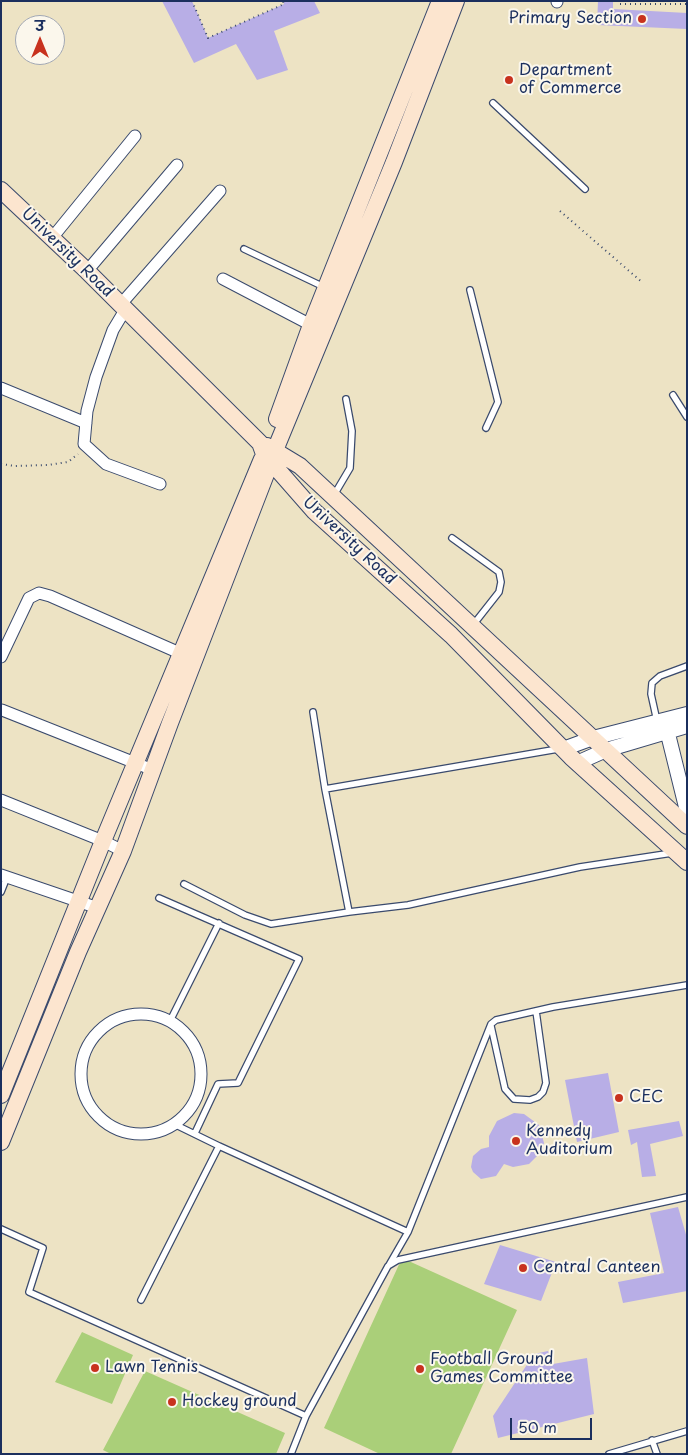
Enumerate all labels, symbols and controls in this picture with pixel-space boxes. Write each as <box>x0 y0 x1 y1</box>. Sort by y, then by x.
place label: Primary Section <box>508 9 632 29</box>
marker: Primary Section <box>636 13 648 25</box>
north arrow <box>15 15 65 65</box>
text: उ <box>35 15 45 36</box>
place label: Department of Commerce <box>519 61 622 99</box>
marker: Department of Commerce <box>503 74 515 86</box>
street label: University Road <box>17 204 117 302</box>
street label: University Road <box>298 493 400 589</box>
place label: CEC <box>629 1088 663 1108</box>
marker: CEC <box>613 1092 625 1104</box>
place label: Kennedy Auditorium <box>526 1122 613 1160</box>
marker: Kennedy Auditorium <box>510 1135 522 1147</box>
place label: Central Canteen <box>533 1258 661 1278</box>
marker: Central Canteen <box>517 1262 529 1274</box>
place label: Football Ground Games Committee <box>430 1350 573 1388</box>
place label: Lawn Tennis <box>105 1358 198 1378</box>
marker: Lawn Tennis <box>89 1362 101 1374</box>
marker: Football Ground Games Committee <box>414 1363 426 1375</box>
place label: Hockey ground <box>182 1392 297 1412</box>
marker: Hockey ground <box>166 1396 178 1408</box>
scale bar <box>513 1408 596 1440</box>
text: 50 m <box>518 1415 557 1438</box>

